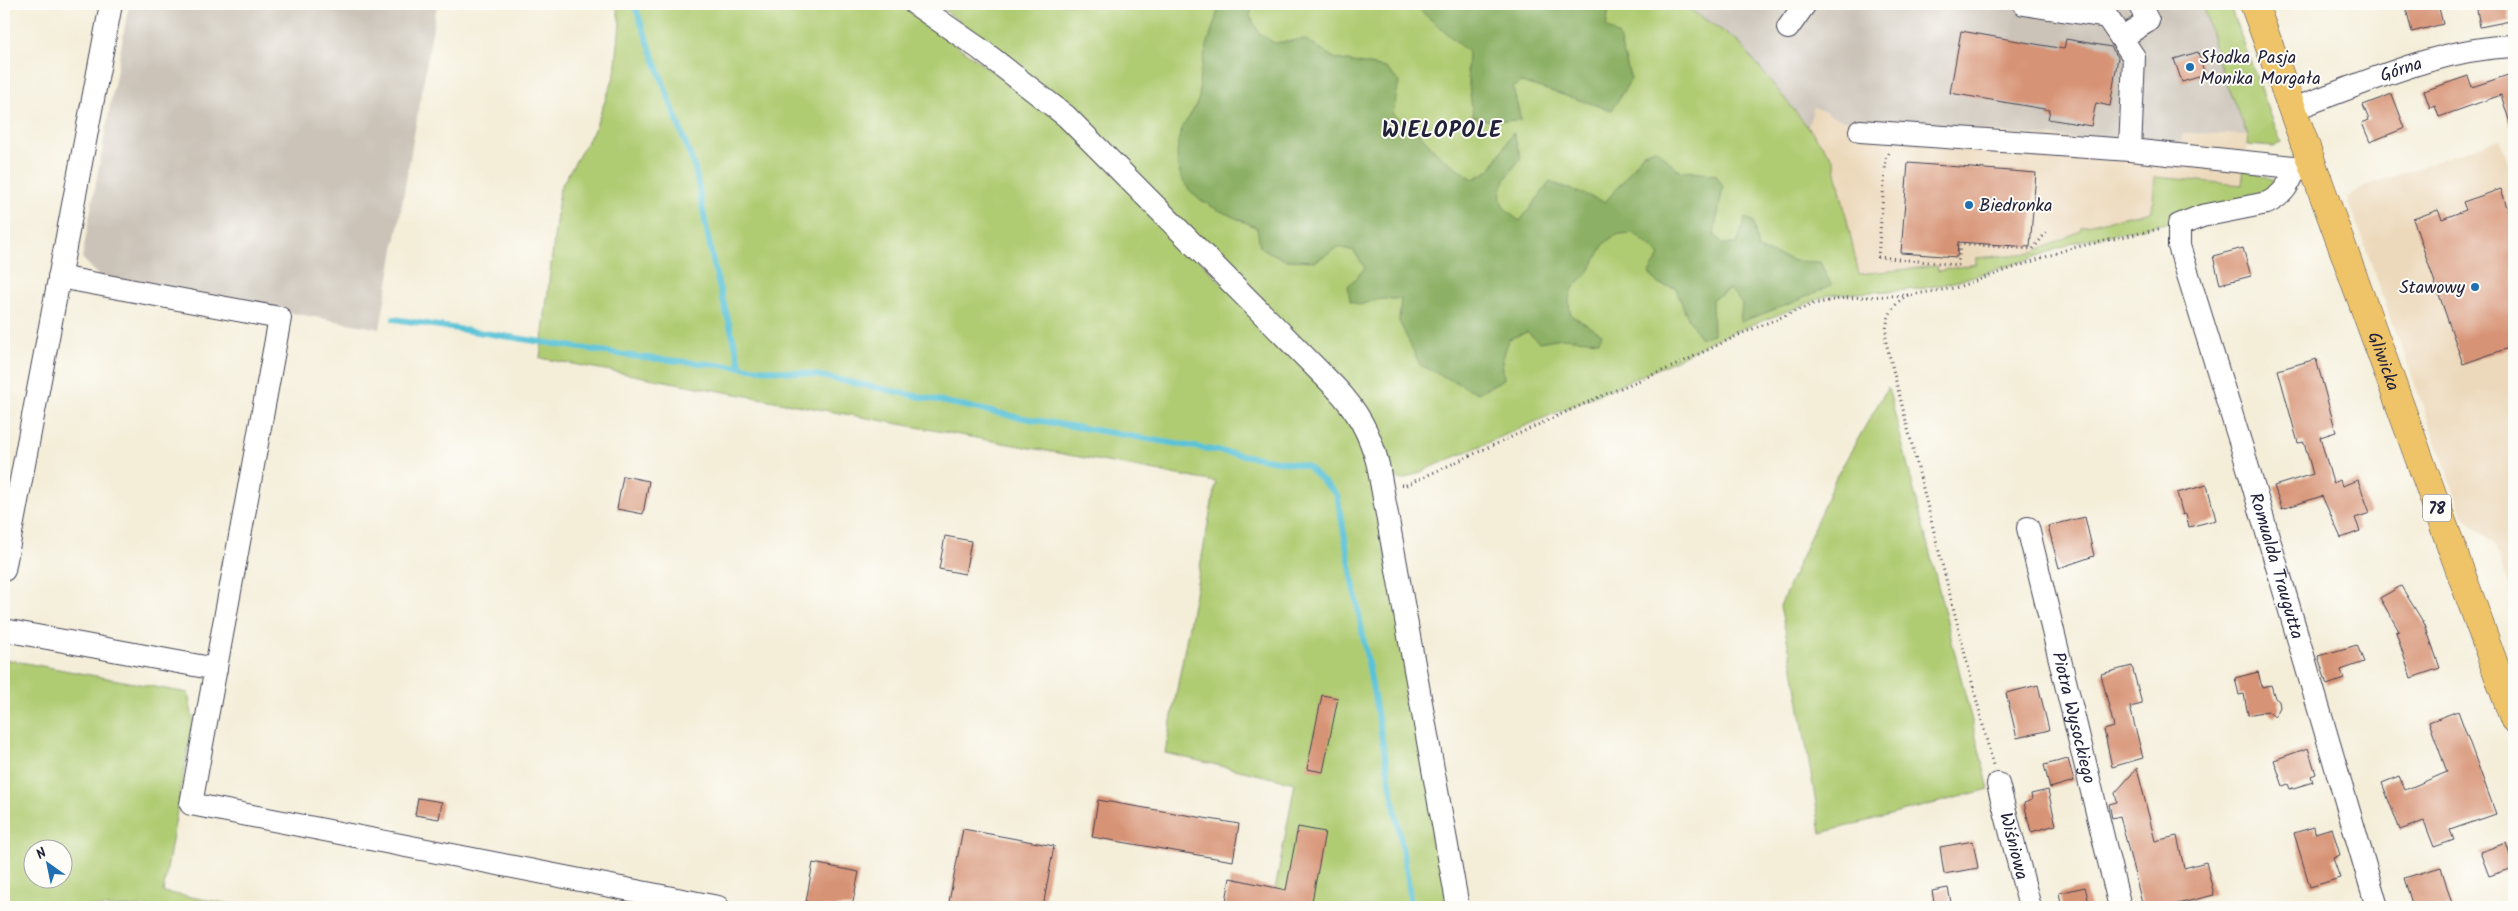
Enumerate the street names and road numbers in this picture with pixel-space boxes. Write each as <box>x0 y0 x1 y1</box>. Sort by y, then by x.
street label: Górna <box>2376 50 2426 91</box>
street label: Gliwicka <box>2358 328 2407 395</box>
street label: Romualda Traugutta <box>2240 489 2311 643</box>
road number: 78 <box>2423 494 2451 522</box>
street label: Piotra Wysockiego <box>2043 649 2103 787</box>
street label: Wiśniowa <box>1990 809 2035 883</box>

